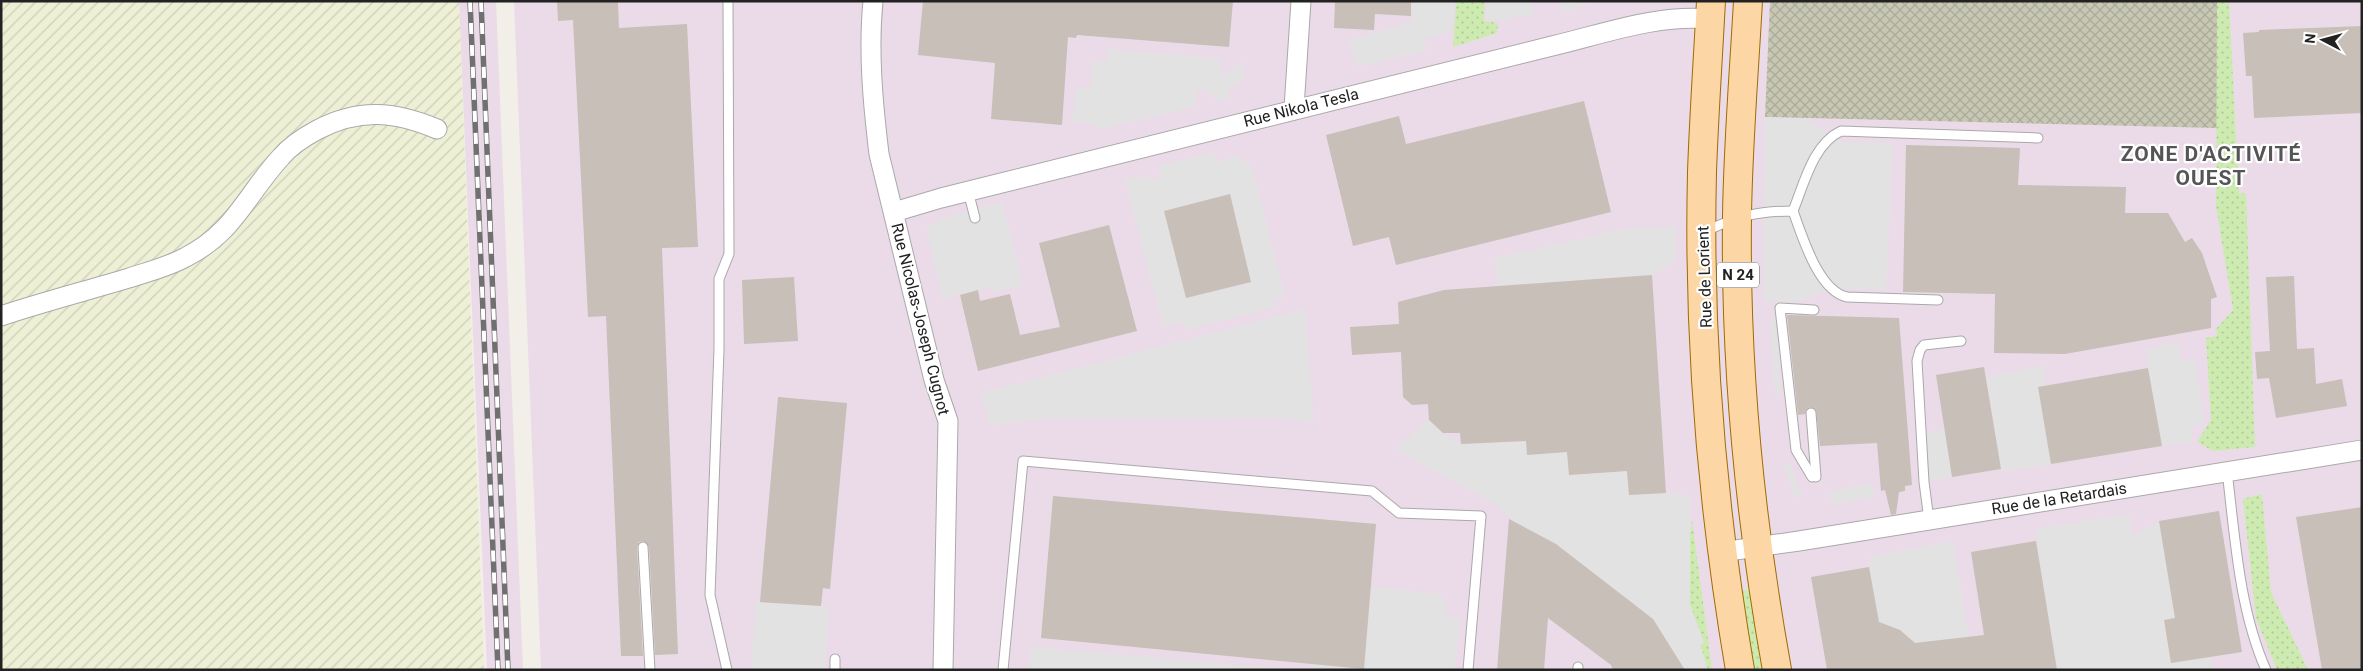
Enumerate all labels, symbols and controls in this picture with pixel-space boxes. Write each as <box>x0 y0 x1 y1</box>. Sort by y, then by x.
north arrow <box>2298 15 2348 65</box>
text: N <box>2302 33 2319 44</box>
street label: Rue Nikola Tesla <box>1242 84 1361 131</box>
district label: ZONE D'ACTIVITÉ OUEST <box>2121 142 2301 190</box>
street label: Rue Nicolas-Joseph Cugnot <box>887 221 954 417</box>
street label: Rue de Lorient <box>1693 226 1716 328</box>
road number: N 24 <box>1717 262 1759 288</box>
street label: Rue de la Retardais <box>1990 478 2128 519</box>

